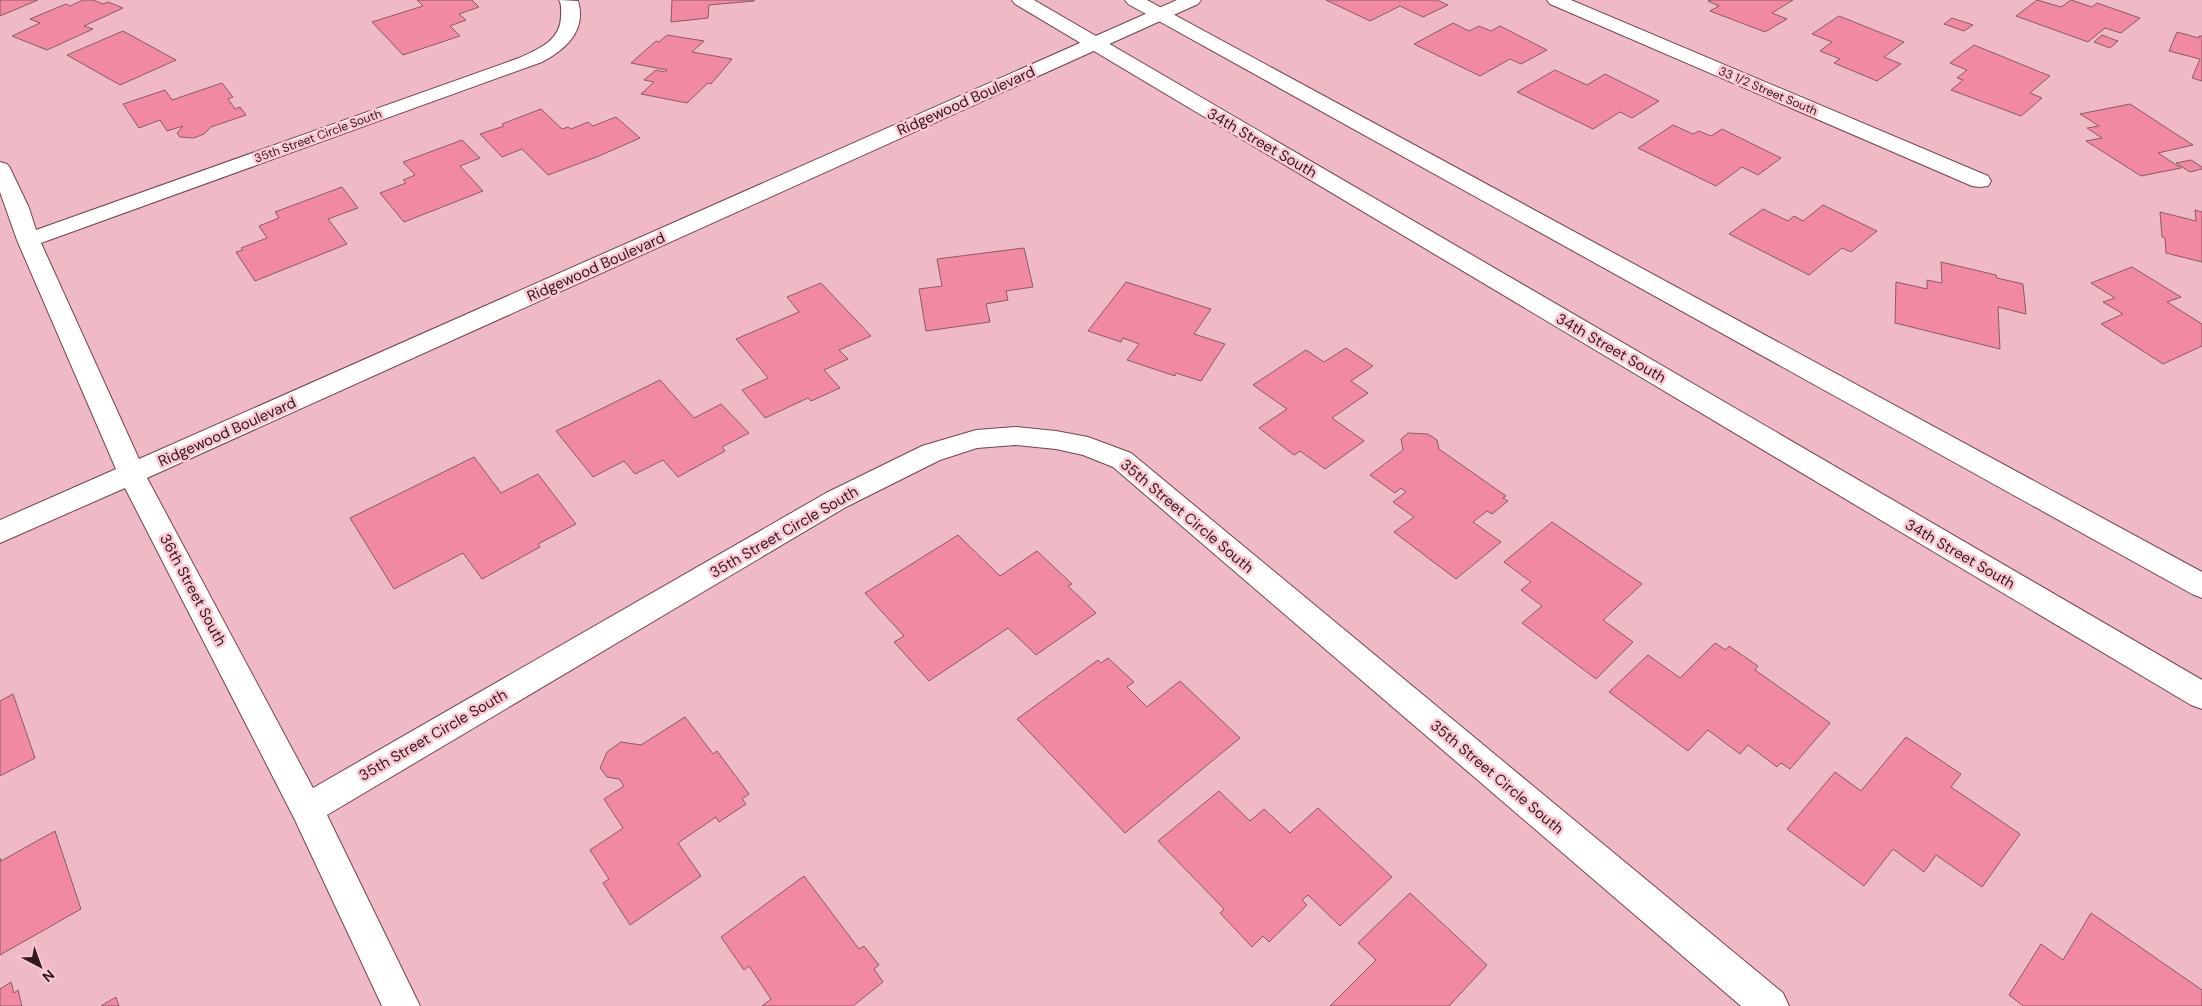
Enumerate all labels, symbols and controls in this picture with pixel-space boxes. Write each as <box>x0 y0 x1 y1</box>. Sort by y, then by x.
street label: Ridgewood Boulevard <box>894 62 1038 140</box>
street label: 33 1/2 Street South <box>1716 63 1820 119</box>
street label: 34th Street South <box>1203 103 1321 183</box>
street label: 35th Street Circle South <box>252 105 384 166</box>
street label: Ridgewood Boulevard <box>524 228 668 306</box>
street label: 34th Street South <box>1552 308 1670 388</box>
street label: Ridgewood Boulevard <box>155 393 299 471</box>
street label: 35th Street Circle South <box>1116 454 1258 578</box>
street label: 35th Street Circle South <box>706 481 862 583</box>
street label: 34th Street South <box>1901 514 2019 594</box>
street label: 36th Street South <box>155 531 231 649</box>
street label: 35th Street Circle South <box>355 684 511 786</box>
street label: 35th Street Circle South <box>1426 715 1568 839</box>
north arrow <box>15 941 65 991</box>
text: N <box>39 966 58 986</box>

